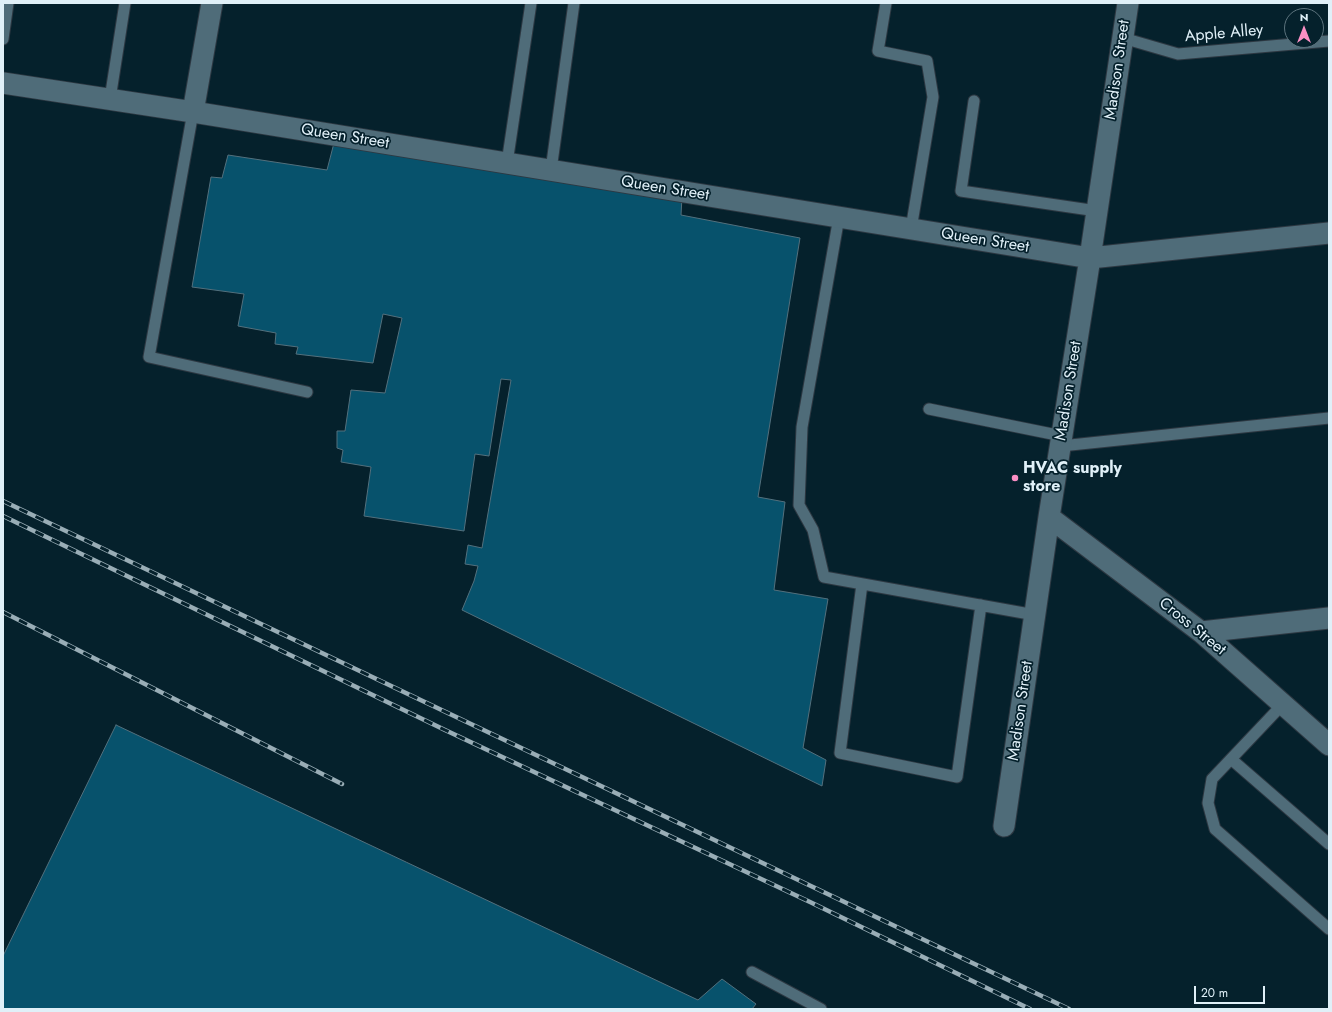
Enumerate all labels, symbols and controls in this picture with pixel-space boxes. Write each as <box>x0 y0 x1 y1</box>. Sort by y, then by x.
north arrow <box>1284 8 1324 48</box>
text: N <box>1300 9 1308 25</box>
street label: Madison Street <box>1102 19 1134 121</box>
street label: Apple Alley <box>1184 21 1264 47</box>
street label: Queen Street <box>300 121 390 153</box>
street label: Queen Street <box>620 173 710 205</box>
street label: Queen Street <box>940 225 1030 257</box>
street label: Madison Street <box>1052 340 1086 442</box>
place label: HVAC supply store <box>1023 459 1122 497</box>
marker: HVAC supply store <box>1010 473 1020 483</box>
street label: Cross Street <box>1155 594 1229 660</box>
street label: Madison Street <box>1005 660 1037 762</box>
scale bar <box>1196 978 1267 1004</box>
text: 20 m <box>1201 984 1228 1002</box>

